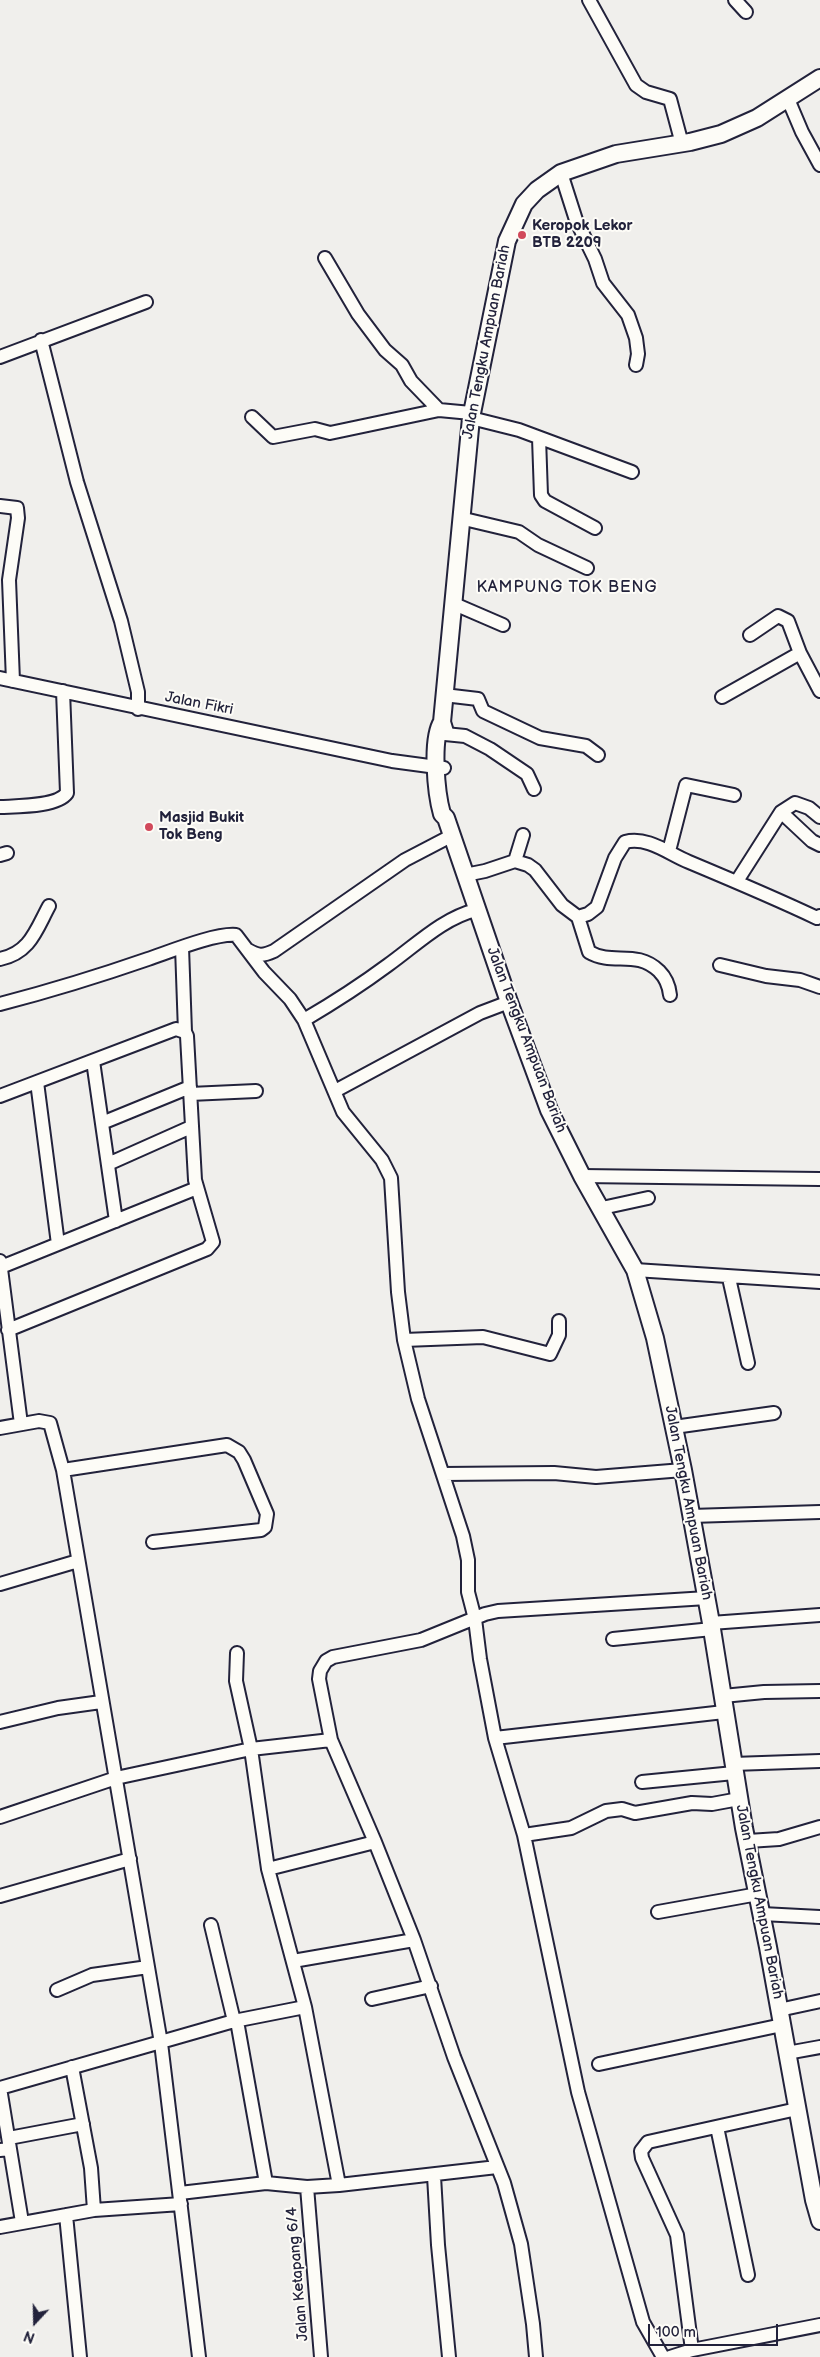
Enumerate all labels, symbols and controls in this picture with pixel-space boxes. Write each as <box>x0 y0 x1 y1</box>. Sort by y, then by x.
place label: Keropok Lekor BTB 2209 <box>532 217 633 252</box>
marker: Keropok Lekor BTB 2209 <box>516 229 528 241</box>
street label: Jalan Tengku Ampuan Bariah <box>459 243 515 441</box>
district label: KAMPUNG TOK BENG <box>475 578 659 598</box>
street label: Jalan Fikri <box>163 689 235 719</box>
place label: Masjid Bukit Tok Beng <box>159 809 244 844</box>
marker: Masjid Bukit Tok Beng <box>143 821 155 833</box>
street label: Jalan Tengku Ampuan Bariah <box>482 945 570 1135</box>
street label: Jalan Tengku Ampuan Bariah <box>660 1404 716 1602</box>
street label: Jalan Tengku Ampuan Bariah <box>731 1803 787 2001</box>
street label: Jalan Ketapang 6/4 <box>283 2206 313 2342</box>
north arrow <box>10 2297 60 2347</box>
scale bar <box>650 2314 780 2346</box>
text: 100 m <box>656 2323 696 2342</box>
text: N <box>21 2327 37 2346</box>

